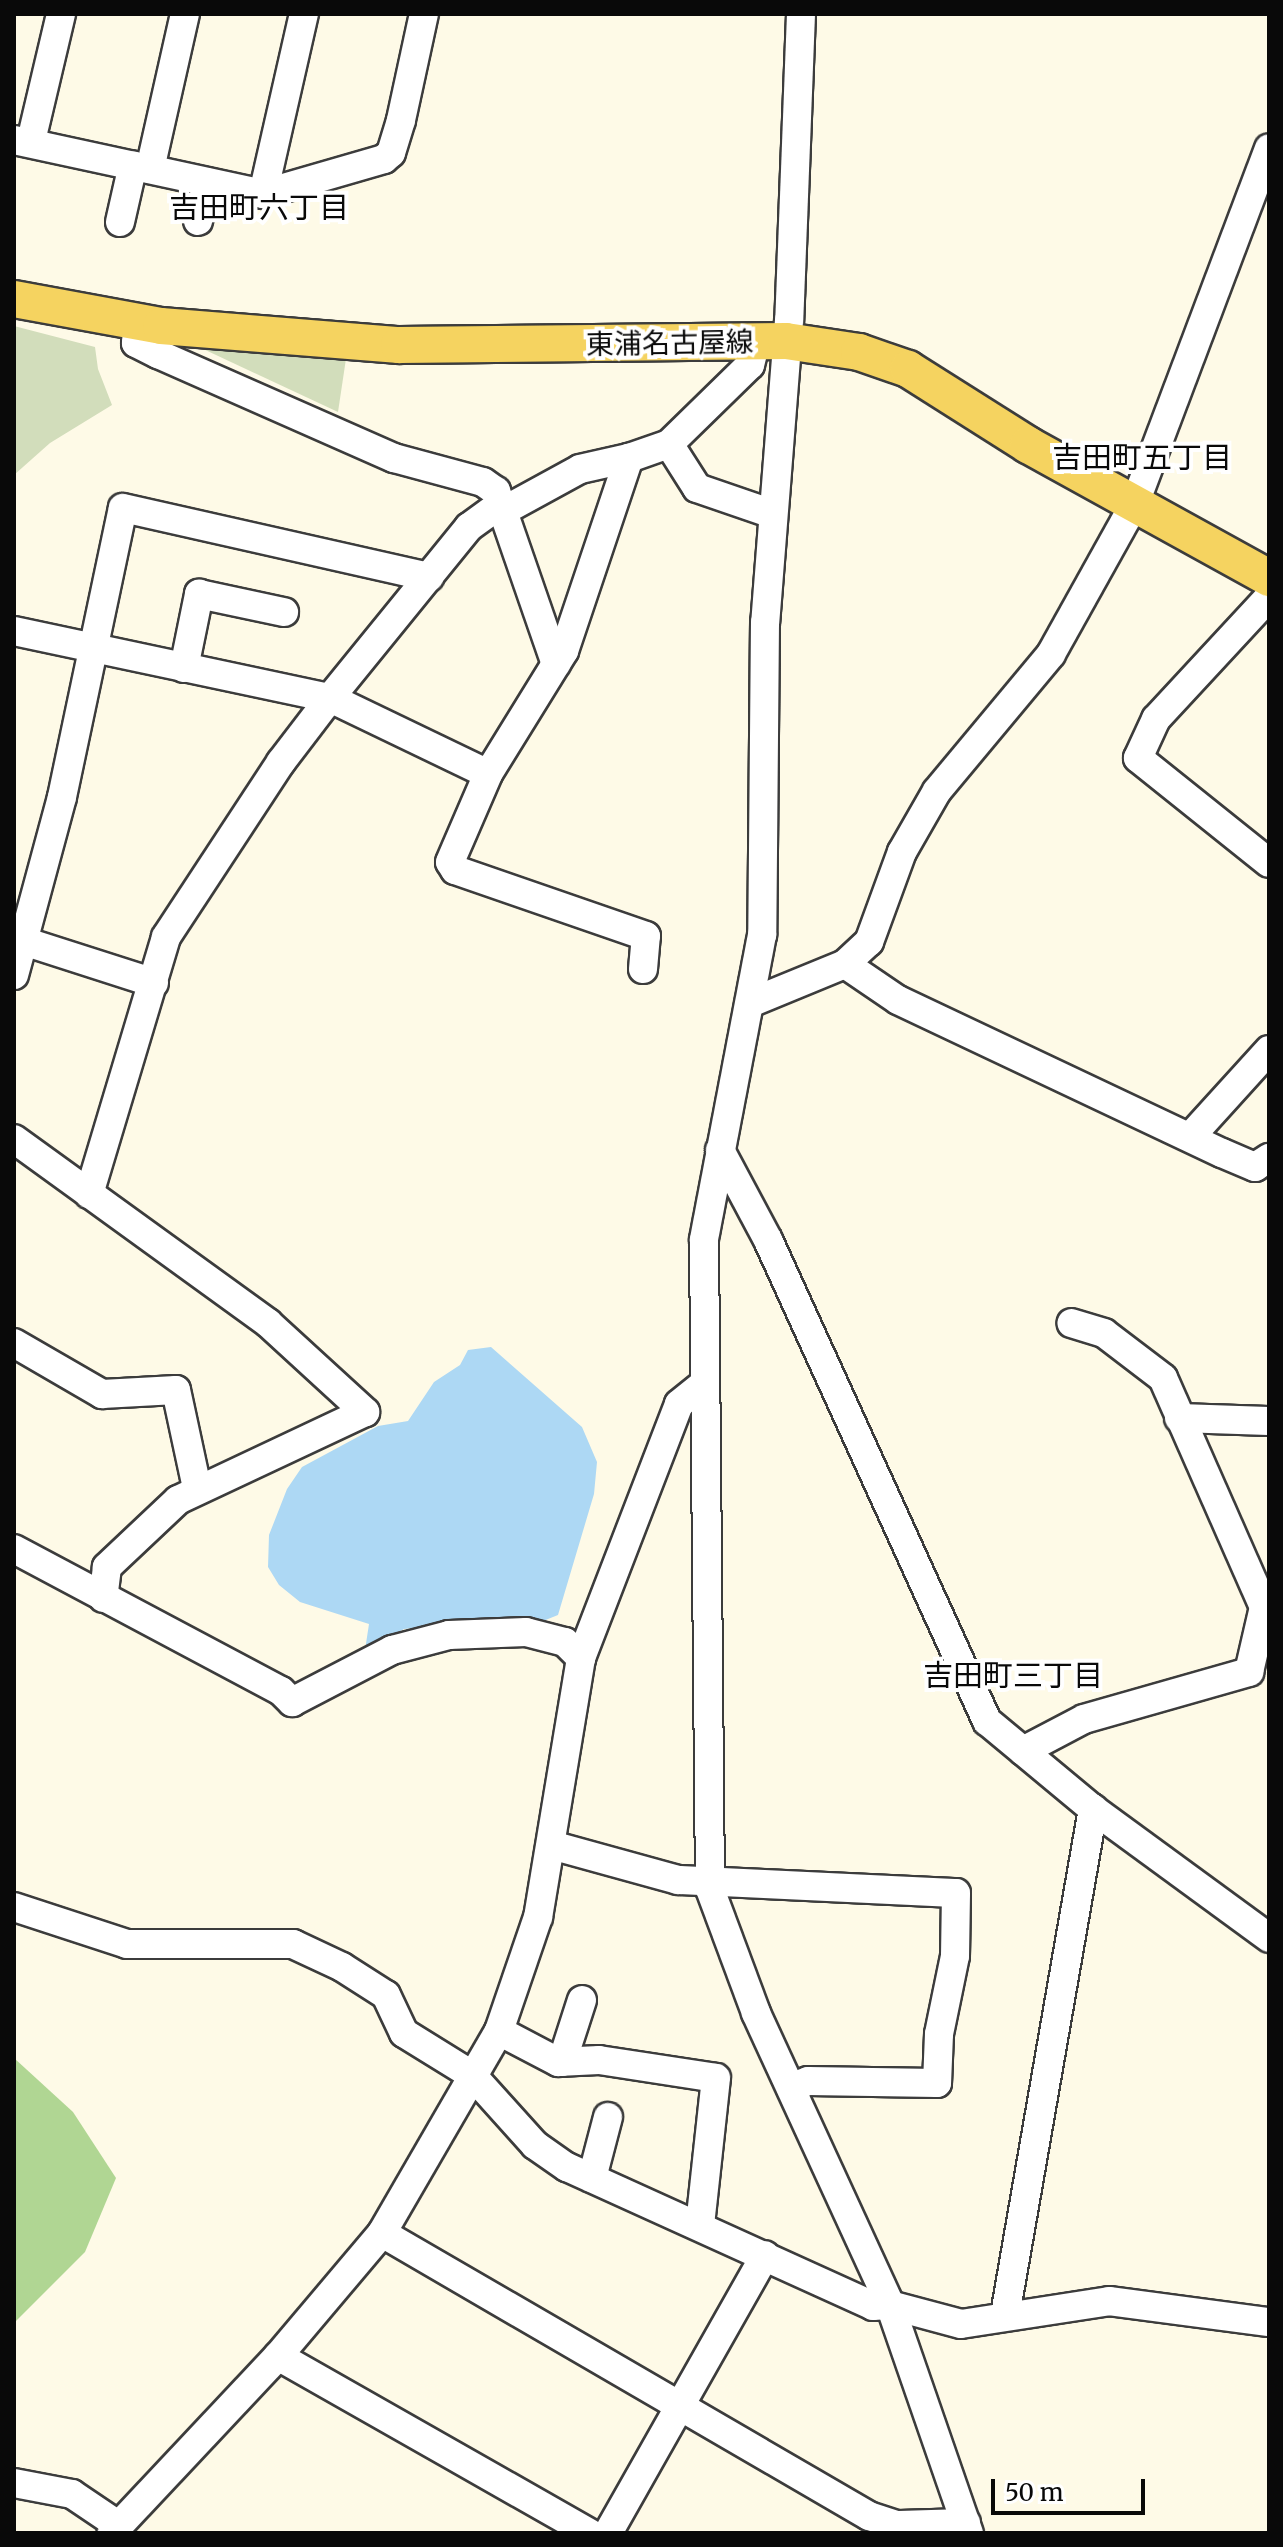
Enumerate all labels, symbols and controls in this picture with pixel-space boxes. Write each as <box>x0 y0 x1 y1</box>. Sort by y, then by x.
district label: 吉田町六丁目 <box>169 189 349 225</box>
street label: 東浦名古屋線 <box>586 325 754 361</box>
district label: 吉田町五丁目 <box>1052 439 1232 475</box>
district label: 吉田町三丁目 <box>923 1657 1103 1693</box>
scale bar <box>995 2463 1149 2513</box>
text: 50 m <box>1005 2477 1064 2508</box>

